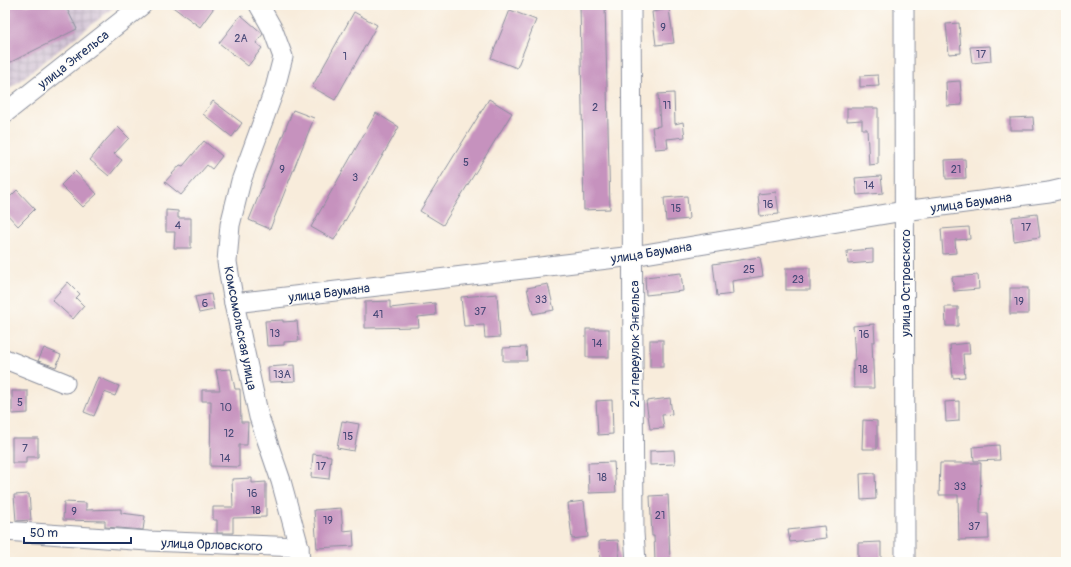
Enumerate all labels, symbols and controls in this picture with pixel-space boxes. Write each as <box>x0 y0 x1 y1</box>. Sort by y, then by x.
house number: 9 <box>660 21 666 34</box>
street label: улица Энгельса <box>34 27 112 93</box>
house number: 2А <box>234 32 248 45</box>
house number: 17 <box>976 48 986 61</box>
house number: 1 <box>343 50 347 63</box>
house number: 11 <box>663 99 671 112</box>
house number: 2 <box>592 101 598 114</box>
house number: 5 <box>463 156 469 169</box>
house number: 9 <box>279 163 285 176</box>
house number: 21 <box>951 163 961 176</box>
house number: 3 <box>352 171 358 184</box>
house number: 14 <box>864 179 875 192</box>
street label: улица Баумана <box>929 189 1013 217</box>
house number: 16 <box>763 198 773 211</box>
house number: 15 <box>671 202 681 215</box>
house number: 4 <box>175 219 182 232</box>
house number: 17 <box>1021 221 1031 234</box>
street label: улица Островского <box>898 229 914 338</box>
street label: улица Баумана <box>609 239 693 267</box>
house number: 25 <box>743 263 755 276</box>
street label: Комсомольская улица <box>220 265 260 391</box>
house number: 23 <box>792 273 804 286</box>
street label: улица Баумана <box>287 280 371 306</box>
street label: 2-й переулок Энгельса <box>627 281 643 407</box>
house number: 33 <box>535 293 547 306</box>
house number: 19 <box>1014 295 1024 308</box>
house number: 6 <box>202 297 208 310</box>
house number: 37 <box>474 305 486 318</box>
house number: 41 <box>373 308 383 321</box>
house number: 13 <box>270 327 280 340</box>
house number: 16 <box>859 328 869 341</box>
house number: 14 <box>592 337 603 350</box>
house number: 18 <box>858 363 868 376</box>
house number: 13А <box>273 368 291 381</box>
house number: 5 <box>17 396 23 409</box>
house number: 10 <box>220 401 232 414</box>
house number: 12 <box>224 427 234 440</box>
house number: 15 <box>343 430 353 443</box>
house number: 7 <box>22 442 28 455</box>
house number: 14 <box>220 452 231 465</box>
house number: 17 <box>316 460 326 473</box>
house number: 18 <box>597 471 607 484</box>
house number: 33 <box>954 480 966 493</box>
house number: 16 <box>247 487 257 500</box>
house number: 18 <box>251 504 261 517</box>
house number: 9 <box>71 505 77 518</box>
house number: 21 <box>655 509 665 522</box>
house number: 19 <box>323 514 333 527</box>
scale bar <box>24 519 131 545</box>
house number: 37 <box>968 520 980 533</box>
text: 50 m <box>30 526 58 541</box>
street label: улица Орловского <box>160 535 263 555</box>

